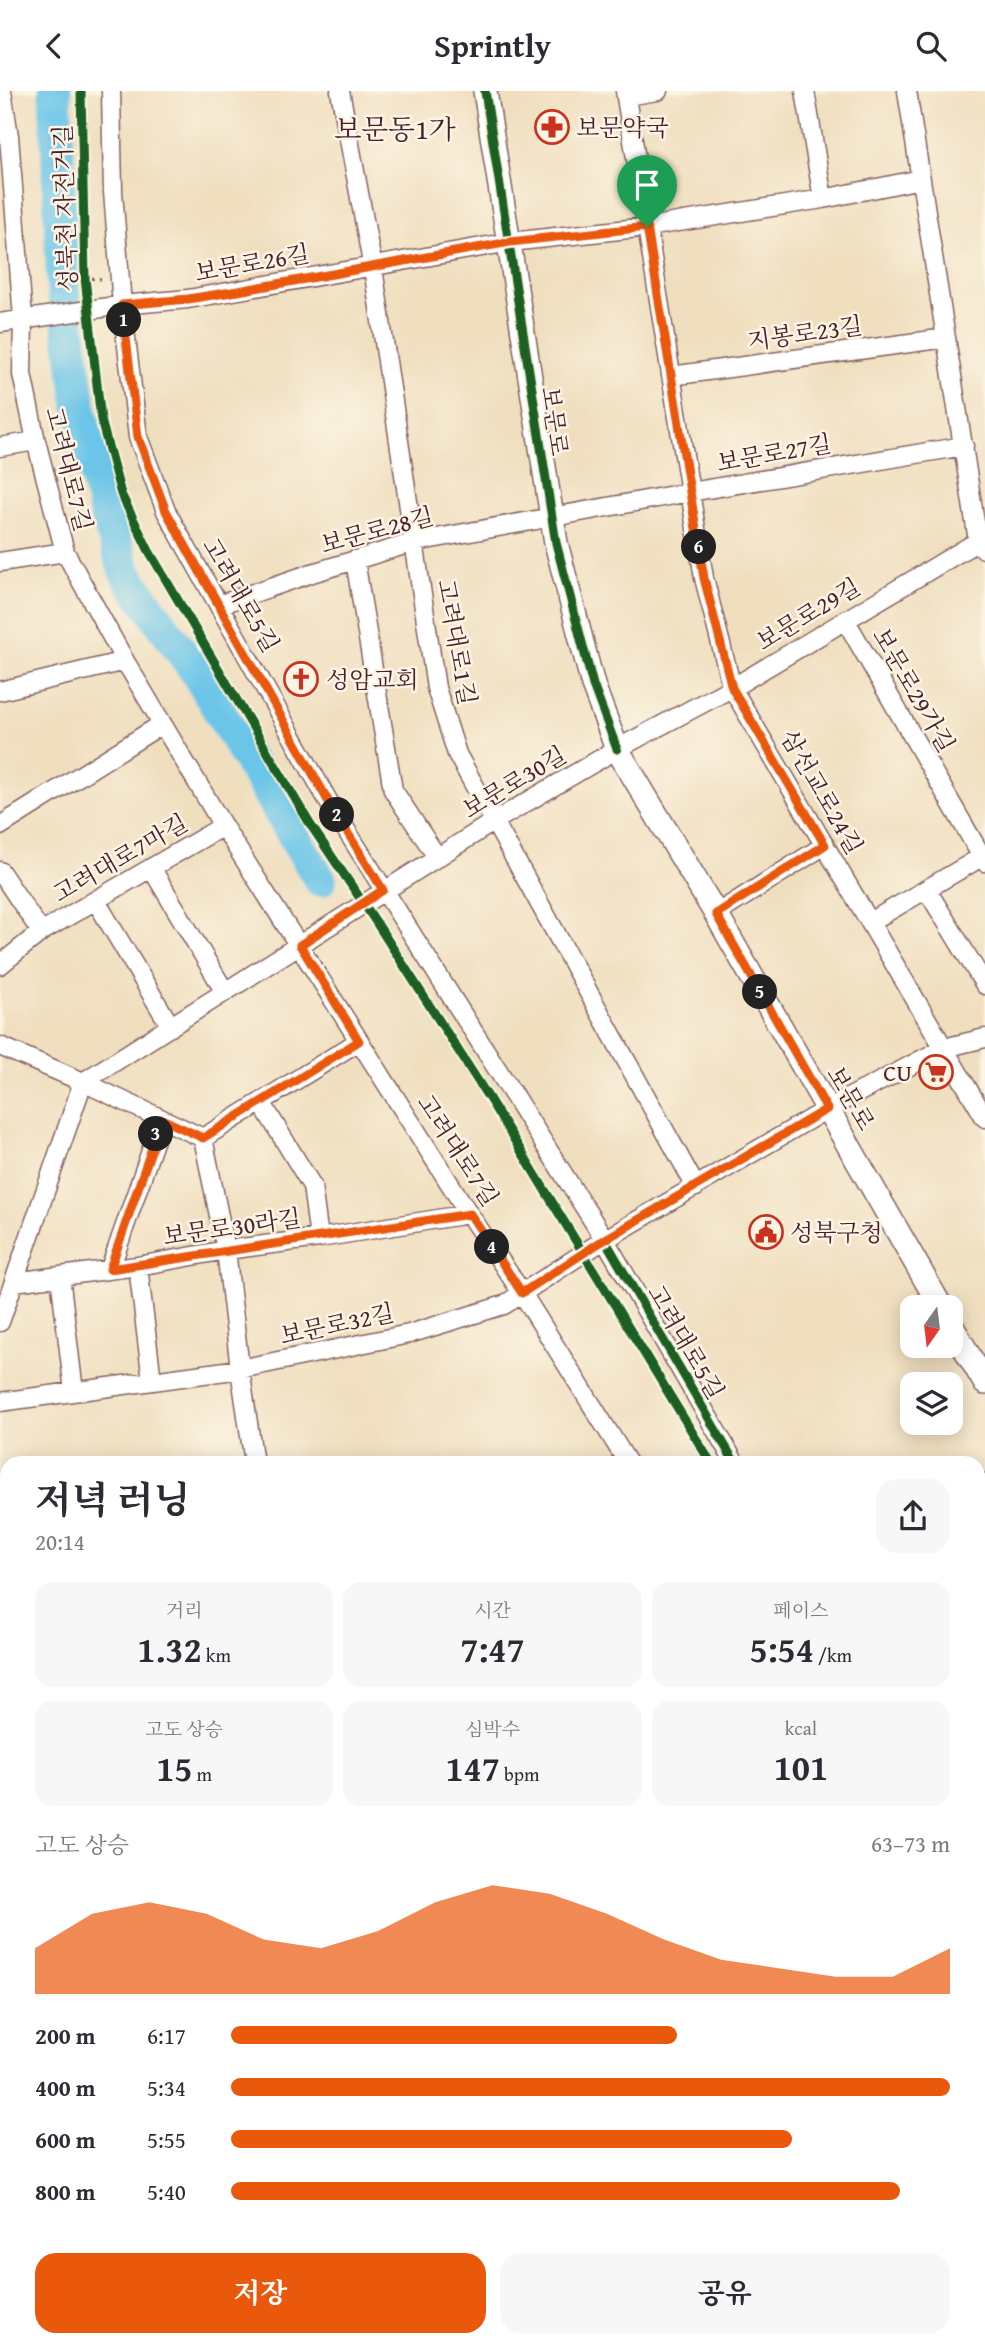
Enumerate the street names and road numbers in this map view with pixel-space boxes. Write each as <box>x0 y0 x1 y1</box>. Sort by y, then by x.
street label: 성북천 자전거길 <box>45 124 85 292</box>
street label: 보문로26길 <box>192 236 312 290</box>
street label: 지봉로23길 <box>745 308 865 358</box>
street label: 보문로 <box>533 384 577 458</box>
street label: 고려대로7길 <box>37 403 101 535</box>
street label: 보문로27길 <box>714 426 834 480</box>
street label: 보문로28길 <box>317 498 437 562</box>
street label: 고려대로5길 <box>194 531 288 659</box>
street label: 보문로29길 <box>749 569 867 659</box>
street label: 고려대로1길 <box>429 576 485 708</box>
street label: 보문로29가길 <box>864 621 964 759</box>
street label: 삼선교로24길 <box>772 723 872 861</box>
street label: 보문로30길 <box>455 737 573 827</box>
street label: 고려대로7마길 <box>46 805 194 911</box>
street label: 보문로 <box>818 1059 884 1137</box>
street label: 고려대로7길 <box>409 1087 507 1213</box>
street label: 보문로30라길 <box>161 1200 303 1254</box>
street label: 고려대로5길 <box>639 1278 733 1406</box>
street label: 보문로32길 <box>277 1295 397 1353</box>

